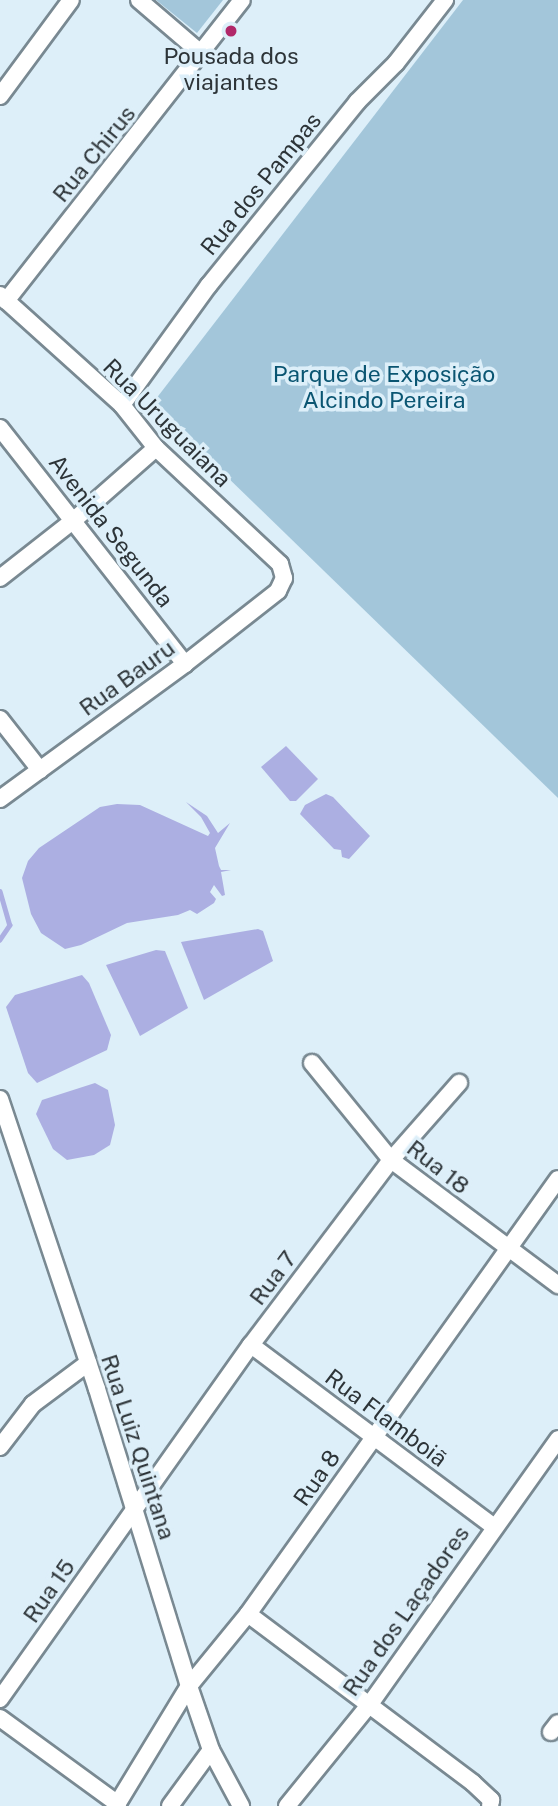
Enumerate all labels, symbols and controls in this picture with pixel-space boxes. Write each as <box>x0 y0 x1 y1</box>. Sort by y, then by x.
marker: Pousada dos viajantes <box>223 23 239 39</box>
place label: Pousada dos viajantes <box>163 42 299 96</box>
street label: Rua Chirus <box>47 100 141 208</box>
street label: Rua dos Pampas <box>195 107 327 261</box>
street label: Rua Uruguaiana <box>97 353 237 493</box>
park label: Parque de Exposição Alcindo Pereira <box>272 360 496 414</box>
street label: Avenida Segunda <box>43 449 179 613</box>
street label: Rua Bauru <box>74 634 180 722</box>
street label: Rua 18 <box>401 1134 475 1200</box>
street label: Rua 7 <box>244 1245 302 1311</box>
street label: Rua Luiz Quintana <box>95 1351 181 1543</box>
street label: Rua Flamboiã <box>320 1363 452 1473</box>
street label: Rua 8 <box>288 1445 346 1511</box>
street label: Rua dos Laçadores <box>337 1520 475 1702</box>
street label: Rua 15 <box>17 1554 81 1628</box>

